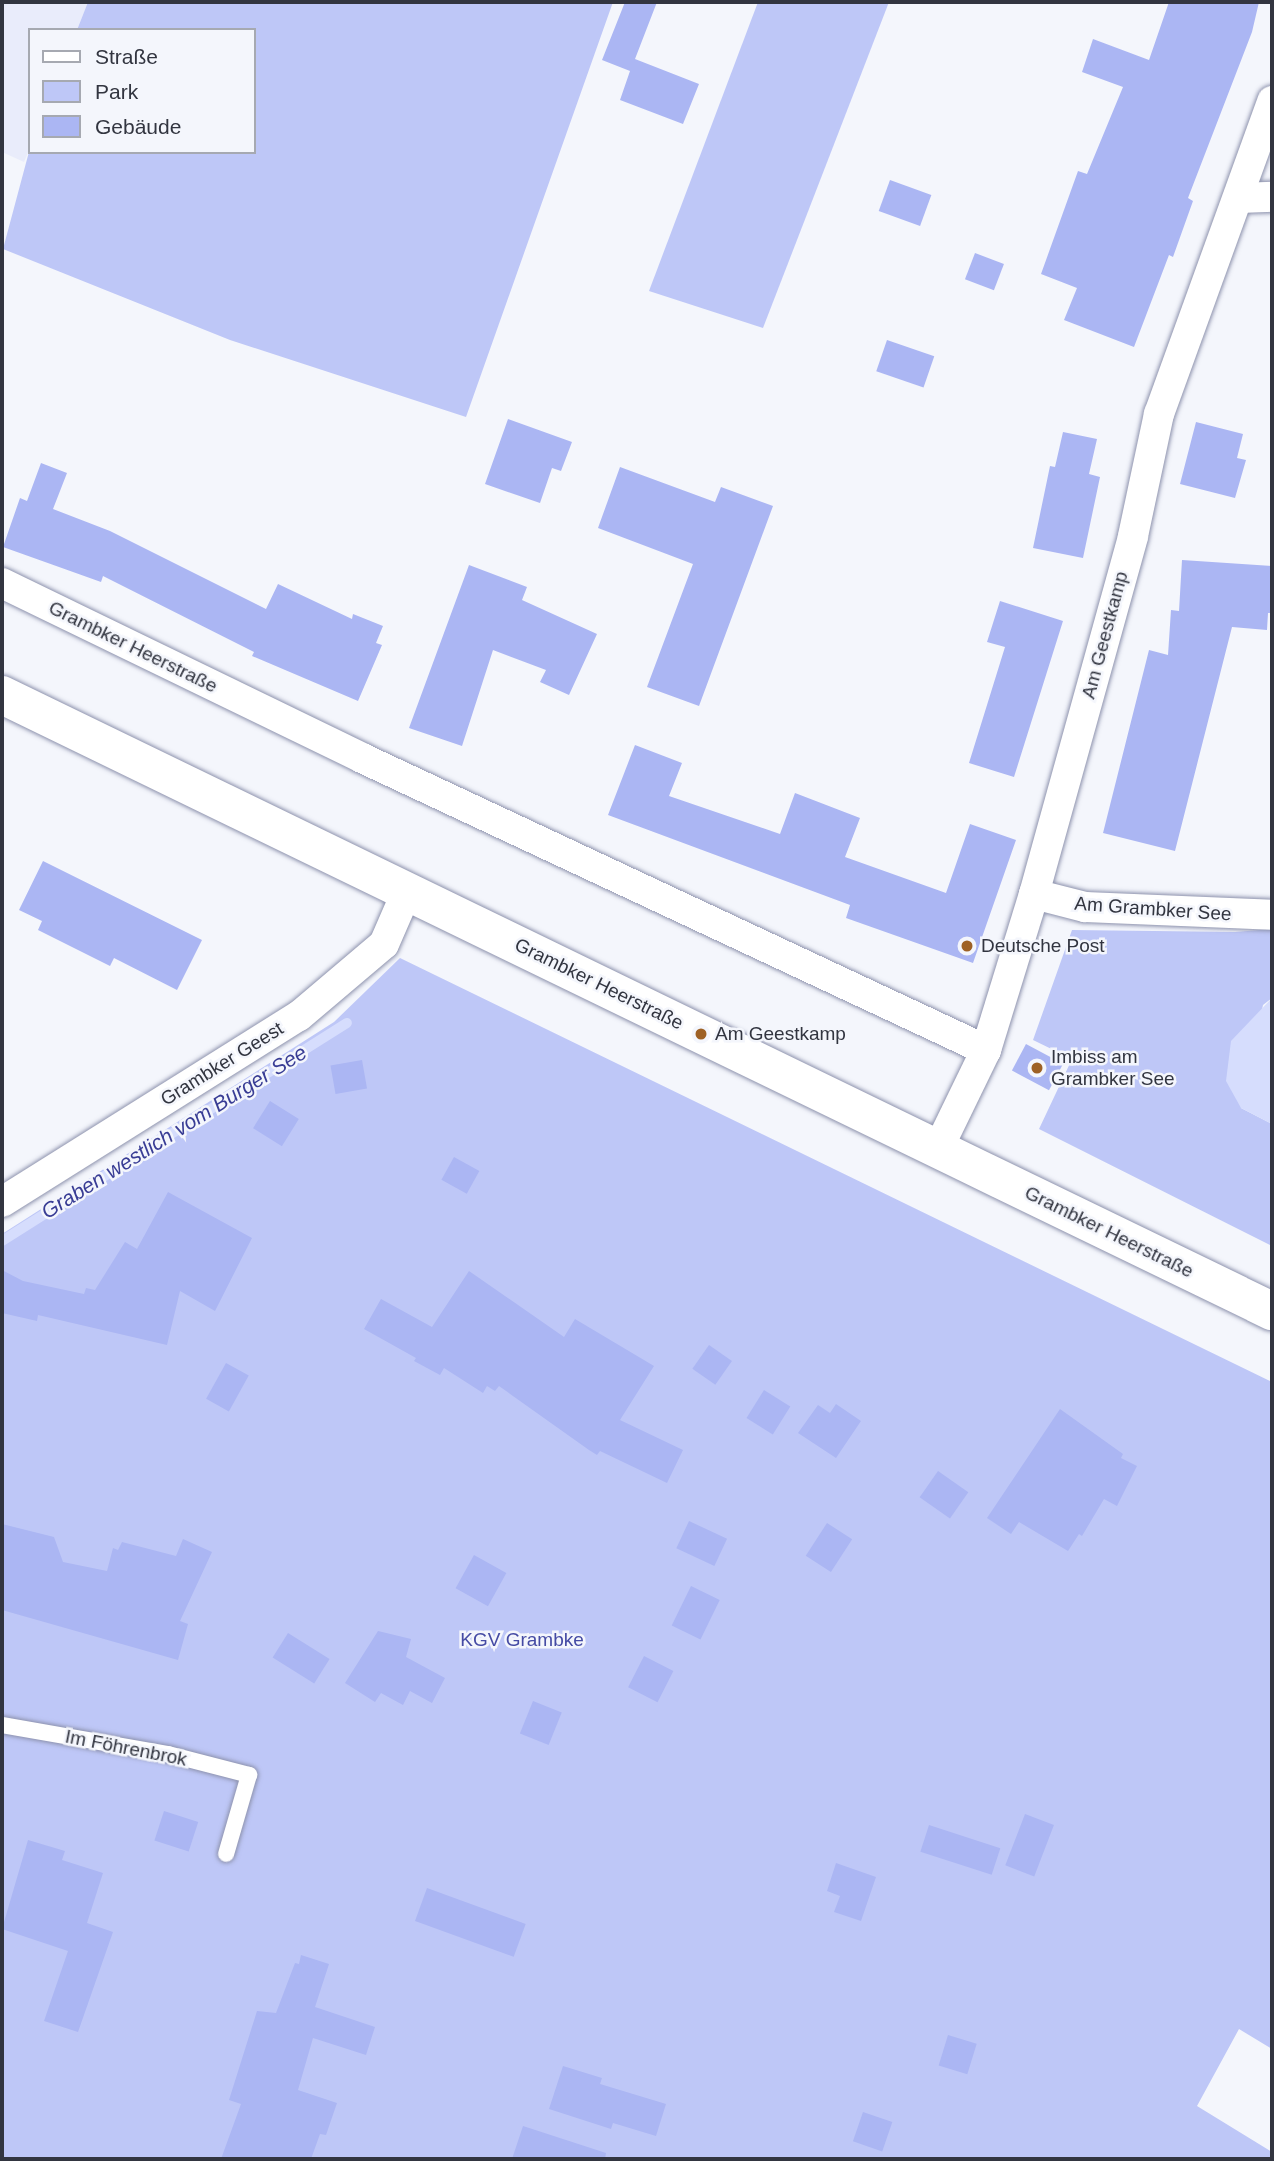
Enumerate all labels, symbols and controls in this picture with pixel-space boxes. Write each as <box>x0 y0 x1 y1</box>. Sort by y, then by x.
legend <box>28 28 256 154</box>
text: Straße <box>95 45 158 68</box>
text: Park <box>95 80 138 103</box>
text: Gebäude <box>95 115 181 138</box>
street label: Am Geestkamp <box>1077 569 1133 701</box>
street label: Grambker Heerstraße <box>45 596 221 698</box>
street label: Am Grambker See <box>1074 892 1232 926</box>
street label: Grambker Heerstraße <box>511 933 687 1035</box>
place label: Deutsche Post <box>981 935 1105 957</box>
marker: Deutsche Post <box>959 938 975 954</box>
street label: Grambker Geest <box>156 1017 288 1111</box>
place label: Am Geestkamp <box>715 1023 846 1045</box>
marker: Am Geestkamp <box>693 1026 709 1042</box>
water label: Graben westlich vom Burger See <box>37 1040 311 1224</box>
place label: Imbiss am Grambker See <box>1051 1046 1175 1090</box>
marker: Imbiss am Grambker See <box>1029 1060 1045 1076</box>
street label: Grambker Heerstraße <box>1021 1181 1197 1283</box>
park label: KGV Grambke <box>460 1629 584 1651</box>
street label: Im Föhrenbrok <box>63 1725 189 1771</box>

